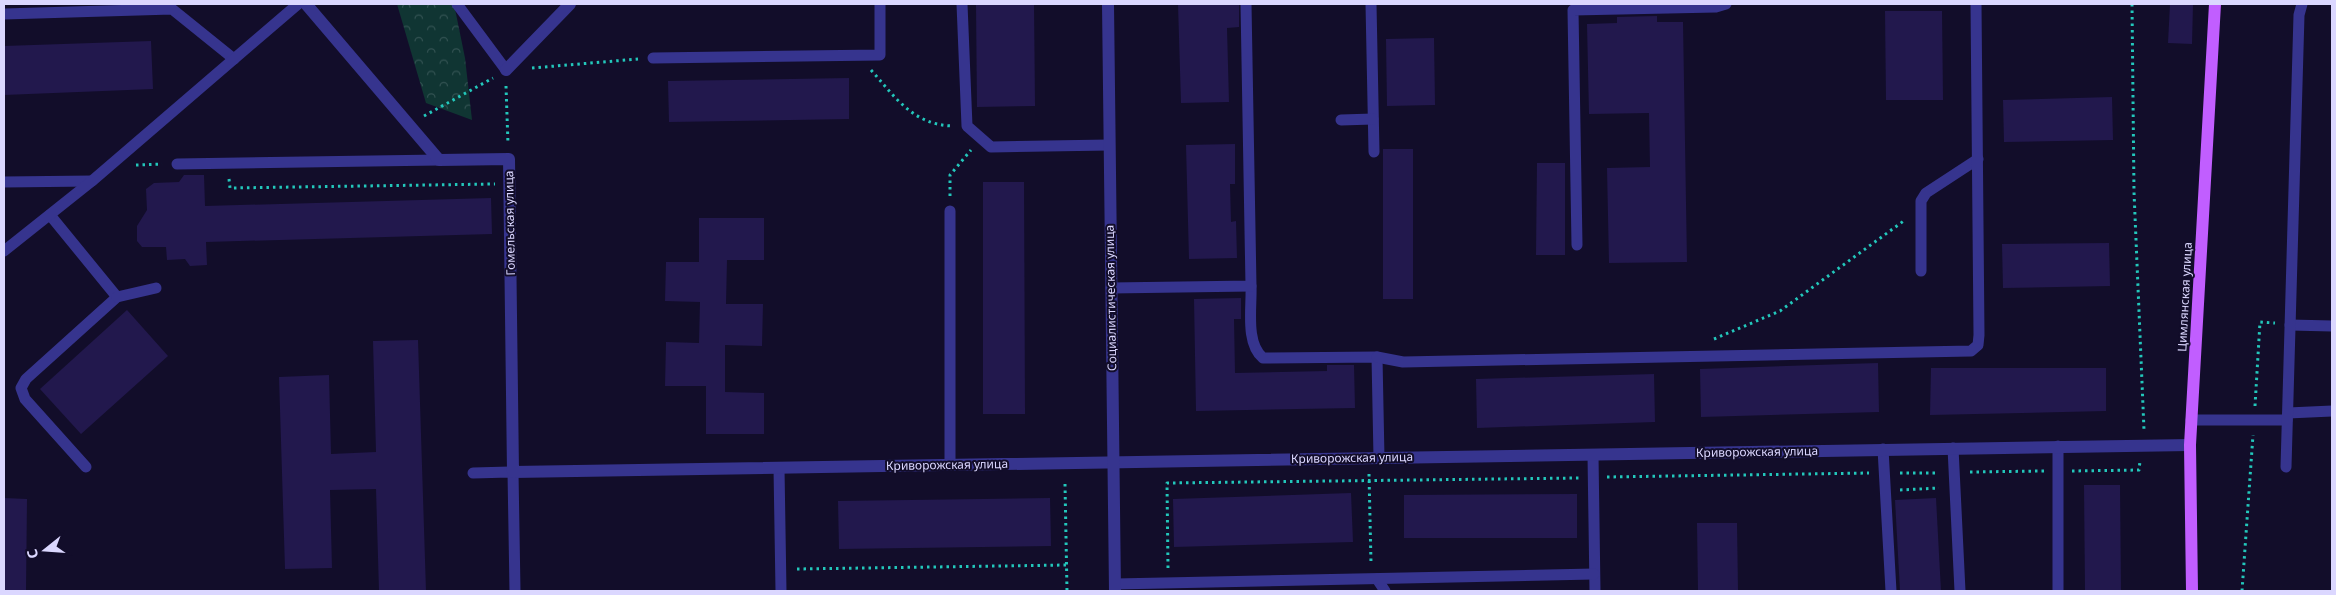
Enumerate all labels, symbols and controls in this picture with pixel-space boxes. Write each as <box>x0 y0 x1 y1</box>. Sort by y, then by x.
street label: Гомельская улица <box>500 170 519 276</box>
street label: Социалистическая улица <box>1101 225 1120 371</box>
street label: Цимлянская улица <box>2173 242 2196 352</box>
street label: Криворожская улица <box>1696 442 1818 461</box>
street label: Криворожская улица <box>1291 448 1413 467</box>
street label: Криворожская улица <box>886 455 1008 474</box>
north arrow <box>20 525 70 575</box>
text: С <box>22 547 42 561</box>

